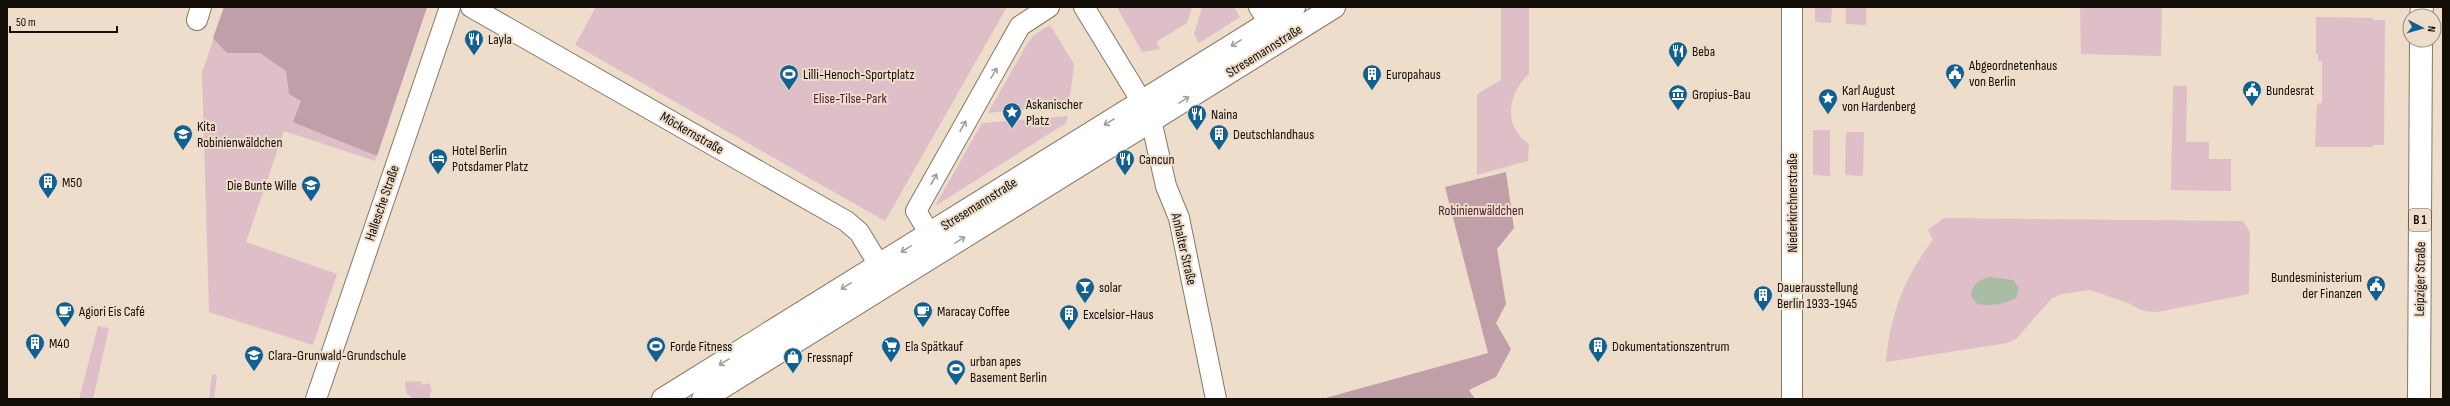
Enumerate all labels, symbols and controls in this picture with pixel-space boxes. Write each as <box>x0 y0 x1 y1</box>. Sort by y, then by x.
scale bar <box>10 8 117 34</box>
north arrow <box>2402 8 2442 48</box>
text: 50 m <box>16 15 36 30</box>
street label: Stresemannstraße <box>1223 21 1305 81</box>
text: N <box>2425 25 2438 33</box>
restaurant icon: Layla <box>463 28 485 56</box>
place label: Layla <box>488 31 512 48</box>
one-way arrow <box>1231 39 1242 47</box>
restaurant icon: Beba <box>1667 40 1689 68</box>
place label: Beba <box>1692 43 1715 60</box>
place label: Abgeordnetenhaus von Berlin <box>1968 57 2057 90</box>
public building icon: Abgeordnetenhaus von Berlin <box>1944 62 1966 90</box>
sports icon: Lilli-Henoch-Sportplatz <box>778 63 800 91</box>
building icon: Europahaus <box>1361 63 1383 91</box>
place label: Lilli-Henoch-Sportplatz <box>803 66 914 83</box>
place label: Europahaus <box>1386 66 1441 83</box>
one-way arrow <box>990 67 998 79</box>
public building icon: Bundesrat <box>2241 79 2263 107</box>
place label: Karl August von Hardenberg <box>1842 82 1916 115</box>
place label: Bundesrat <box>2266 82 2314 99</box>
museum icon: Gropius-Bau <box>1667 83 1689 111</box>
place label: Gropius-Bau <box>1692 86 1751 103</box>
place icon: Karl August von Hardenberg <box>1817 87 1839 115</box>
park label: Elise-Tilse-Park <box>813 90 887 107</box>
place label: Askanischer Platz <box>1025 96 1083 129</box>
one-way arrow <box>1178 96 1190 104</box>
place icon: Askanischer Platz <box>1001 101 1023 129</box>
restaurant icon: Naina <box>1186 103 1208 131</box>
place label: Naina <box>1211 106 1238 123</box>
street label: Möckernstraße <box>657 108 727 158</box>
place label: Kita Robinienwäldchen <box>197 118 282 151</box>
one-way arrow <box>1103 119 1115 127</box>
one-way arrow <box>960 120 968 132</box>
school or university icon: Kita Robinienwäldchen <box>172 123 194 151</box>
building icon: Deutschlandhaus <box>1208 123 1230 151</box>
place label: Deutschlandhaus <box>1233 126 1314 143</box>
place label: Hotel Berlin Potsdamer Platz <box>452 142 528 175</box>
hotel icon: Hotel Berlin Potsdamer Platz <box>427 147 449 175</box>
restaurant icon: Cancun <box>1114 148 1136 176</box>
place label: Cancun <box>1139 151 1174 168</box>
street label: Niederkirchnerstraße <box>1784 153 1801 253</box>
street label: Hallesche Straße <box>361 163 403 243</box>
building icon: M50 <box>37 171 59 199</box>
one-way arrow <box>931 173 939 185</box>
place label: M50 <box>62 174 82 191</box>
school or university icon: Die Bunte Wille <box>300 174 322 202</box>
street label: Stresemannstraße <box>938 174 1020 234</box>
place label: Die Bunte Wille <box>227 177 297 194</box>
park label: Robinienwäldchen <box>1438 202 1524 219</box>
road number: B 1 <box>2409 209 2431 231</box>
street label: Anhalter Straße <box>1167 210 1201 287</box>
one-way arrow <box>954 236 965 244</box>
street label: Leipziger Straße <box>2411 241 2429 317</box>
one-way arrow <box>900 245 912 253</box>
place label: Bundesministerium der Finanzen <box>2271 269 2362 302</box>
public building icon: Bundesministerium der Finanzen <box>2365 274 2387 302</box>
bar icon: solar <box>1074 276 1096 304</box>
place label: solar <box>1099 279 1122 296</box>
place label: Dauerausstellung Berlin 1933-1945 <box>1777 279 1858 312</box>
one-way arrow <box>840 282 852 290</box>
building icon: Dauerausstellung Berlin 1933-1945 <box>1752 284 1774 312</box>
cafe icon: Agiori Eis Café <box>54 300 76 328</box>
cafe icon: Maracay Coffee <box>912 300 934 328</box>
place label: Agiori Eis Café <box>78 303 145 320</box>
place label: Maracay Coffee <box>937 303 1010 320</box>
building icon: Excelsior-Haus <box>1058 303 1080 331</box>
place label: Excelsior-Haus <box>1083 306 1153 323</box>
building icon: M40 <box>24 332 46 360</box>
place label: M40 <box>49 335 69 352</box>
sports icon: Forde Fitness <box>645 335 667 363</box>
supermarket icon: Ela Spätkauf <box>880 335 902 363</box>
building icon: Dokumentationszentrum <box>1587 335 1609 363</box>
place label: Forde Fitness <box>670 338 732 355</box>
place label: Ela Spätkauf <box>905 338 964 355</box>
place label: Dokumentationszentrum <box>1612 338 1729 355</box>
school or university icon: Clara-Grunwald-Grundschule <box>243 344 265 372</box>
shop icon: Fressnapf <box>782 346 804 374</box>
place label: Clara-Grunwald-Grundschule <box>268 347 406 364</box>
place label: Fressnapf <box>807 349 854 366</box>
place label: urban apes Basement Berlin <box>970 353 1047 386</box>
one-way arrow <box>719 358 730 366</box>
sports icon: urban apes Basement Berlin <box>945 358 967 386</box>

